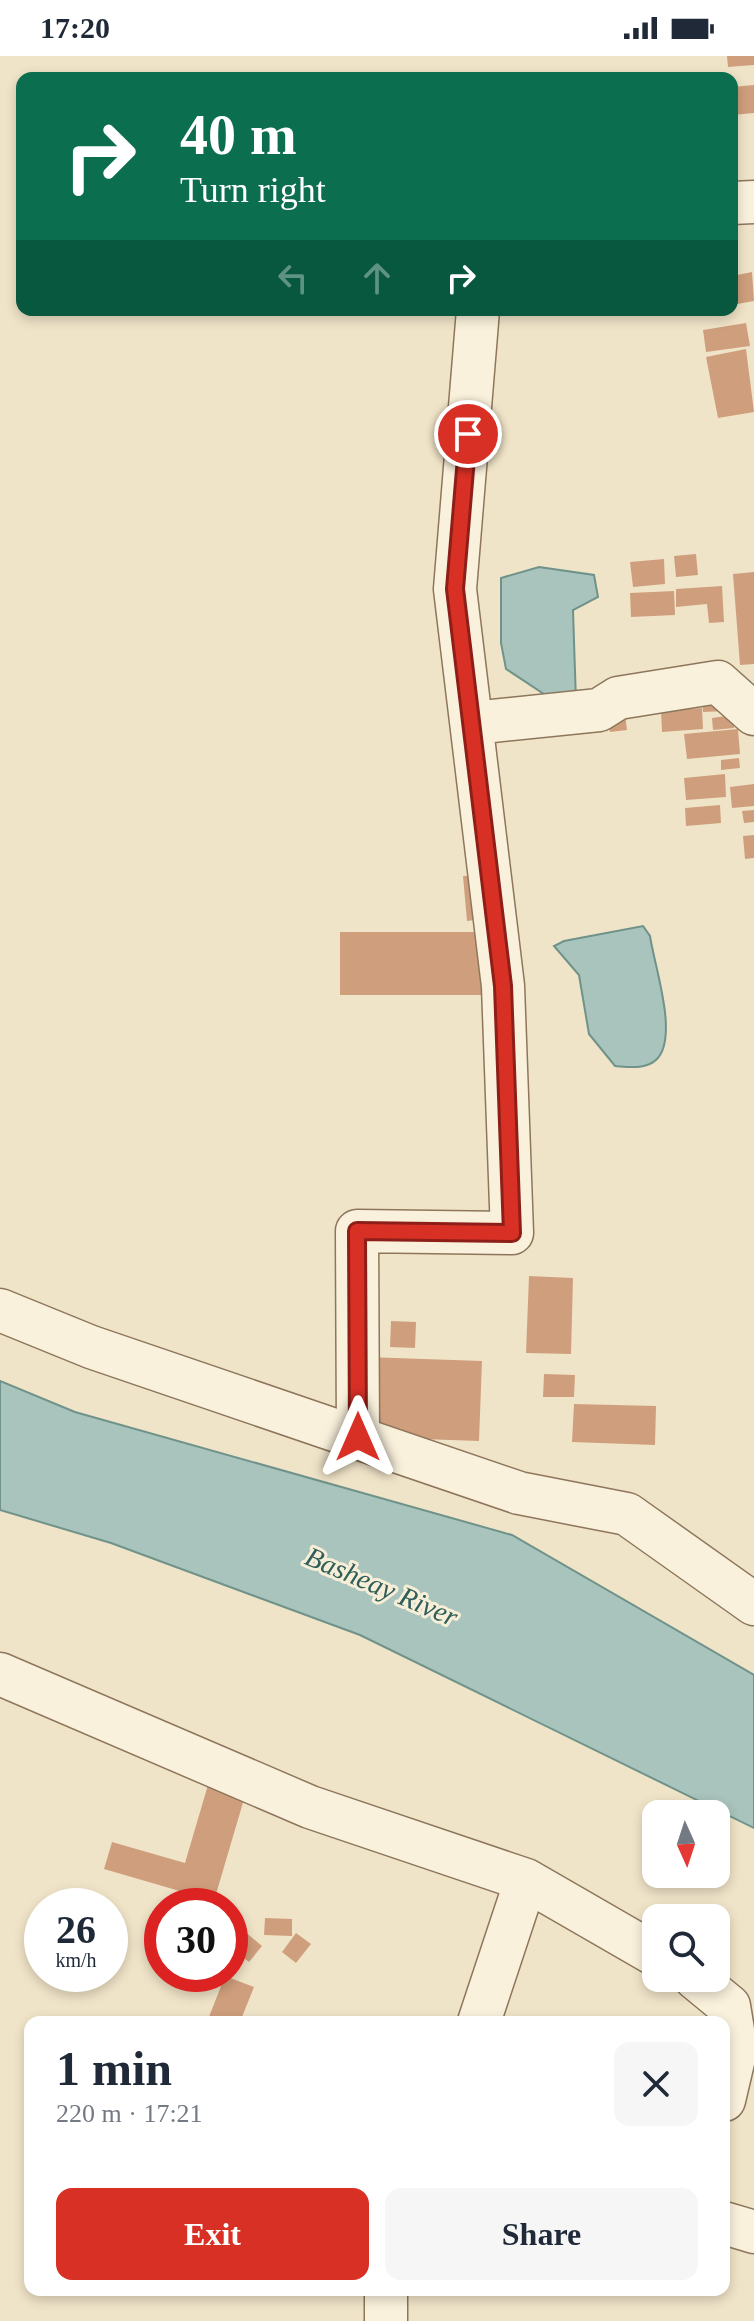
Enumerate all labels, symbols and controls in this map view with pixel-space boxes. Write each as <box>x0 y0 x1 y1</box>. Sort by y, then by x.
text: 17:20 <box>40 11 110 44</box>
icon: right <box>48 104 152 208</box>
text: 40 m <box>180 104 297 166</box>
text: Turn right <box>180 170 326 210</box>
icon: left <box>271 256 315 300</box>
icon: ahead <box>355 256 399 300</box>
icon: right <box>439 256 483 300</box>
pin <box>434 400 502 468</box>
icon: arrive <box>446 412 490 456</box>
position arrow <box>316 1395 400 1479</box>
water label: Basheay River <box>301 1540 463 1633</box>
north arrow <box>642 1800 730 1888</box>
map controls <box>642 1800 730 1992</box>
speed limit sign: 30 <box>144 1888 248 1992</box>
button: search <box>642 1904 730 1992</box>
text: 26 <box>56 1907 96 1952</box>
text: km/h <box>55 1949 97 1971</box>
text: 1 min <box>56 2042 172 2095</box>
button: close <box>614 2042 698 2126</box>
text: 220 m · 17:21 <box>56 2099 203 2128</box>
button: Exit <box>56 2188 369 2280</box>
button: Share <box>385 2188 698 2280</box>

